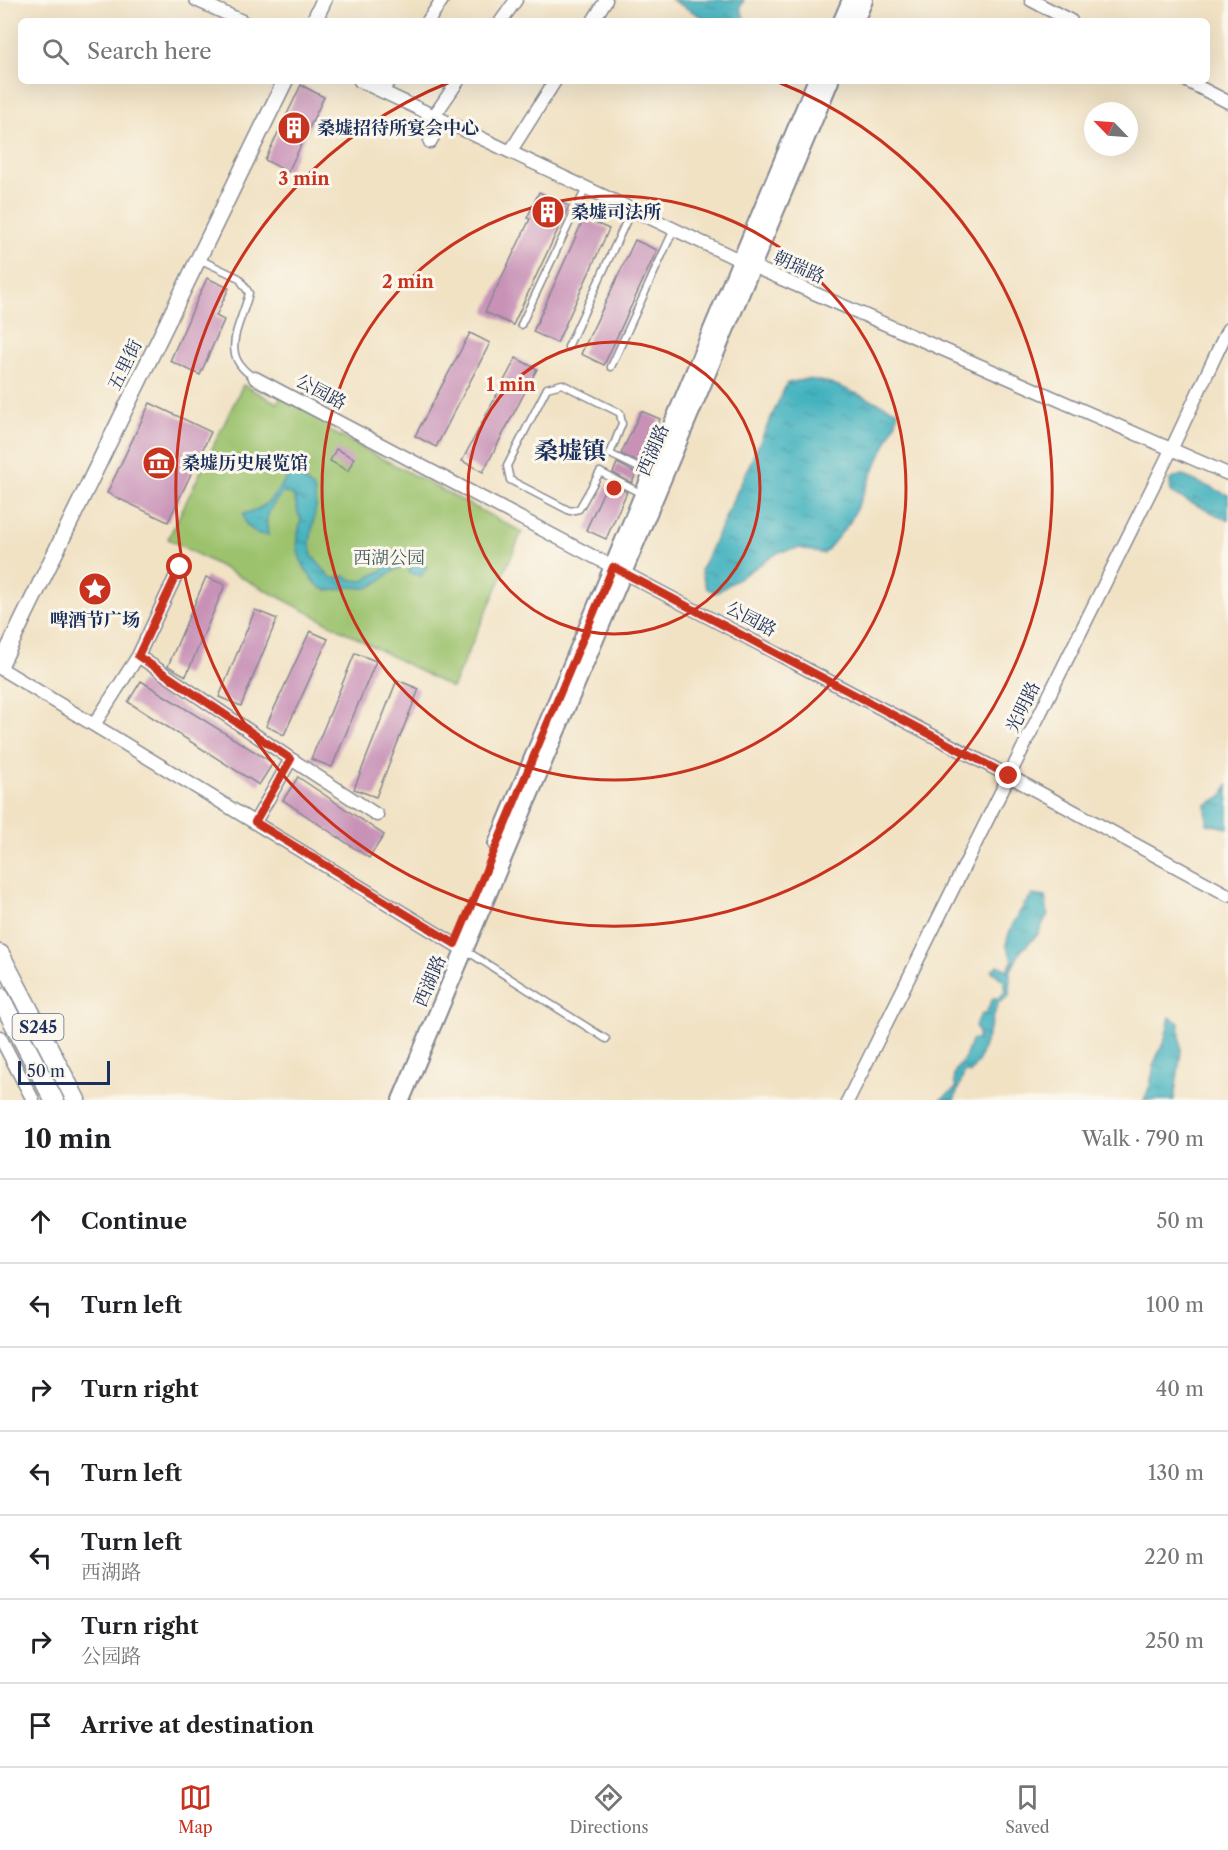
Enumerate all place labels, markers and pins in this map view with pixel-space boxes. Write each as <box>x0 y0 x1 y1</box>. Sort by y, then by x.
building icon: 桑墟招待所宴会中心 <box>276 110 312 146</box>
place label: 桑墟招待所宴会中心 <box>317 117 479 139</box>
building icon: 桑墟司法所 <box>530 194 566 230</box>
place label: 桑墟司法所 <box>571 201 662 223</box>
museum icon: 桑墟历史展览馆 <box>141 445 177 481</box>
place label: 桑墟历史展览馆 <box>182 452 308 474</box>
centre of rings <box>604 478 624 498</box>
place icon: 啤酒节广场 <box>77 571 113 607</box>
place label: 啤酒节广场 <box>50 609 140 631</box>

